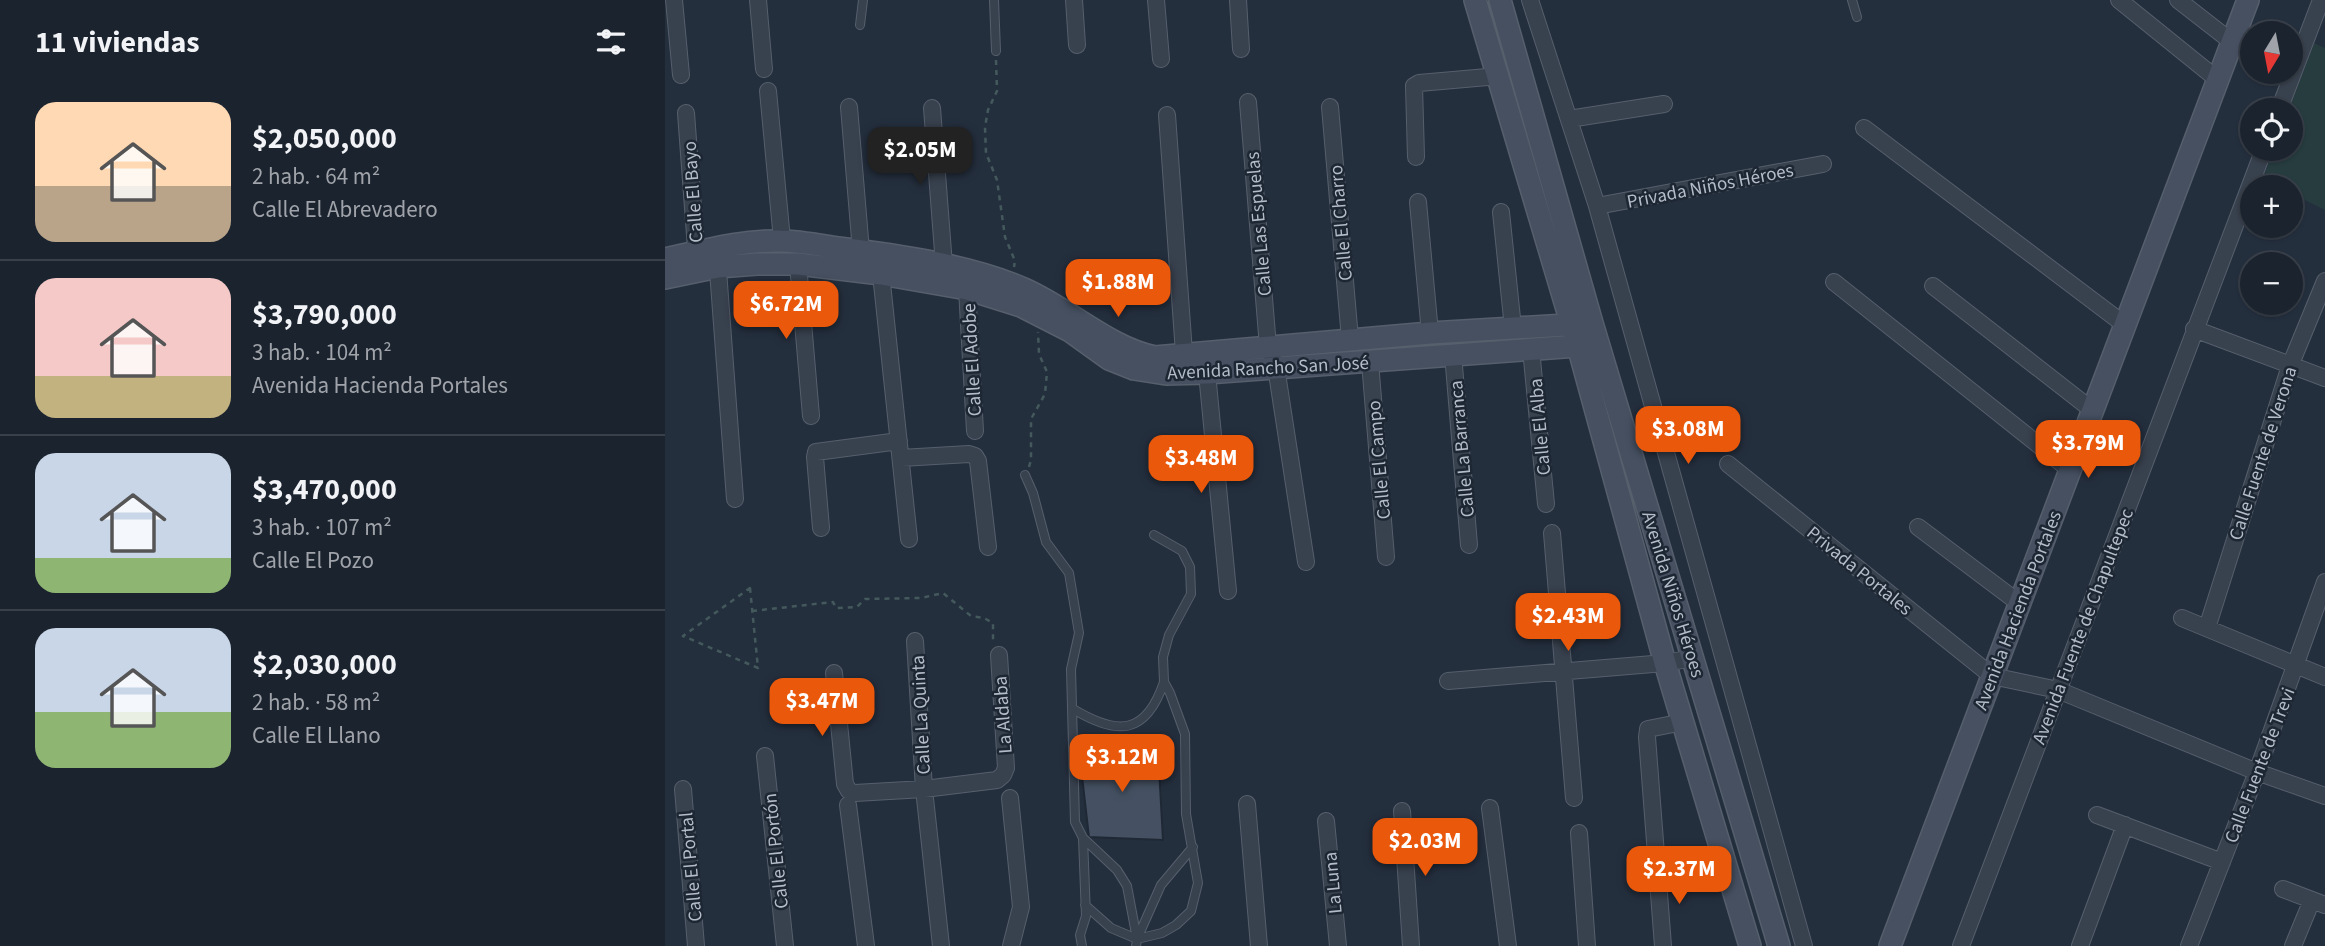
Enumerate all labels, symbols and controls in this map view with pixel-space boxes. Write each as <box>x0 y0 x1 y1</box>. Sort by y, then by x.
text: 11 viviendas <box>35 21 200 64</box>
north arrow <box>2240 21 2303 84</box>
map controls <box>2240 21 2303 315</box>
icon: filters <box>592 23 630 61</box>
button: locate <box>2240 98 2303 161</box>
text: $2,050,000 <box>252 117 397 160</box>
pin: $2.05M <box>863 128 977 187</box>
icon: home <box>91 130 175 214</box>
text: $2.05M <box>883 133 957 166</box>
street label: Calle El Bayo <box>676 140 711 244</box>
street label: Calle Las Espuelas <box>1240 151 1279 297</box>
street label: Privada Niños Héroes <box>1625 157 1796 216</box>
text: 2 hab. · 64 m² <box>252 160 380 193</box>
street label: Calle El Charro <box>1323 164 1360 282</box>
button: + <box>2240 175 2303 238</box>
text: Calle El Abrevadero <box>252 193 438 226</box>
button: − <box>2240 252 2303 315</box>
pin: $1.88M <box>1061 260 1175 319</box>
text: $1.88M <box>1081 265 1155 298</box>
pin: $6.72M <box>729 282 843 341</box>
text: $6.72M <box>749 287 823 320</box>
text: $3,790,000 <box>252 293 397 336</box>
street label: Calle El Adobe <box>956 303 989 417</box>
icon: home <box>91 306 175 390</box>
text: 3 hab. · 104 m² <box>252 336 392 369</box>
street label: Avenida Rancho San José <box>1167 350 1370 387</box>
street label: Calle Fuente de Verona <box>2223 363 2304 544</box>
text: Avenida Hacienda Portales <box>252 369 508 402</box>
street label: Calle El Alba <box>1523 377 1558 476</box>
street label: Calle La Barranca <box>1443 379 1482 519</box>
street label: Calle El Campo <box>1361 399 1398 520</box>
pin: $3.08M <box>1631 406 1745 466</box>
text: $3.08M <box>1651 412 1725 445</box>
pin: $3.79M <box>2031 420 2145 480</box>
text: $3.79M <box>2051 426 2125 459</box>
pin: $3.48M <box>1144 435 1258 495</box>
text: $3.48M <box>1164 441 1238 474</box>
text: $3,470,000 <box>252 468 397 511</box>
icon: home <box>91 481 175 565</box>
street label: Avenida Fuente de Chapultepec <box>2026 504 2141 748</box>
street label: Avenida Hacienda Portales <box>1968 507 2069 714</box>
street label: Avenida Niños Héroes <box>1634 508 1711 681</box>
text: 3 hab. · 107 m² <box>252 511 392 544</box>
street label: Privada Portales <box>1800 520 1918 622</box>
text: Calle El Pozo <box>252 544 374 577</box>
pin: $2.43M <box>1511 594 1625 653</box>
text: $2.43M <box>1531 599 1605 632</box>
text: $2,030,000 <box>252 643 397 686</box>
street label: Calle La Quinta <box>905 655 938 775</box>
icon: home <box>91 656 175 740</box>
street label: La Aldaba <box>987 675 1020 755</box>
pin: $3.47M <box>765 678 879 738</box>
text: $3.47M <box>785 684 859 717</box>
street label: Calle Fuente de Trevi <box>2218 684 2302 847</box>
text: 2 hab. · 58 m² <box>252 686 380 719</box>
text: Calle El Llano <box>252 719 381 752</box>
pin: $3.12M <box>1065 734 1179 794</box>
text: $3.12M <box>1085 740 1159 773</box>
street label: Calle El Portón <box>757 792 796 910</box>
street label: Calle El Portal <box>673 811 710 923</box>
pin: $2.03M <box>1368 818 1482 878</box>
text: $2.03M <box>1388 824 1462 857</box>
pin: $2.37M <box>1622 846 1736 906</box>
street label: La Luna <box>1317 851 1350 915</box>
text: $2.37M <box>1642 852 1716 885</box>

